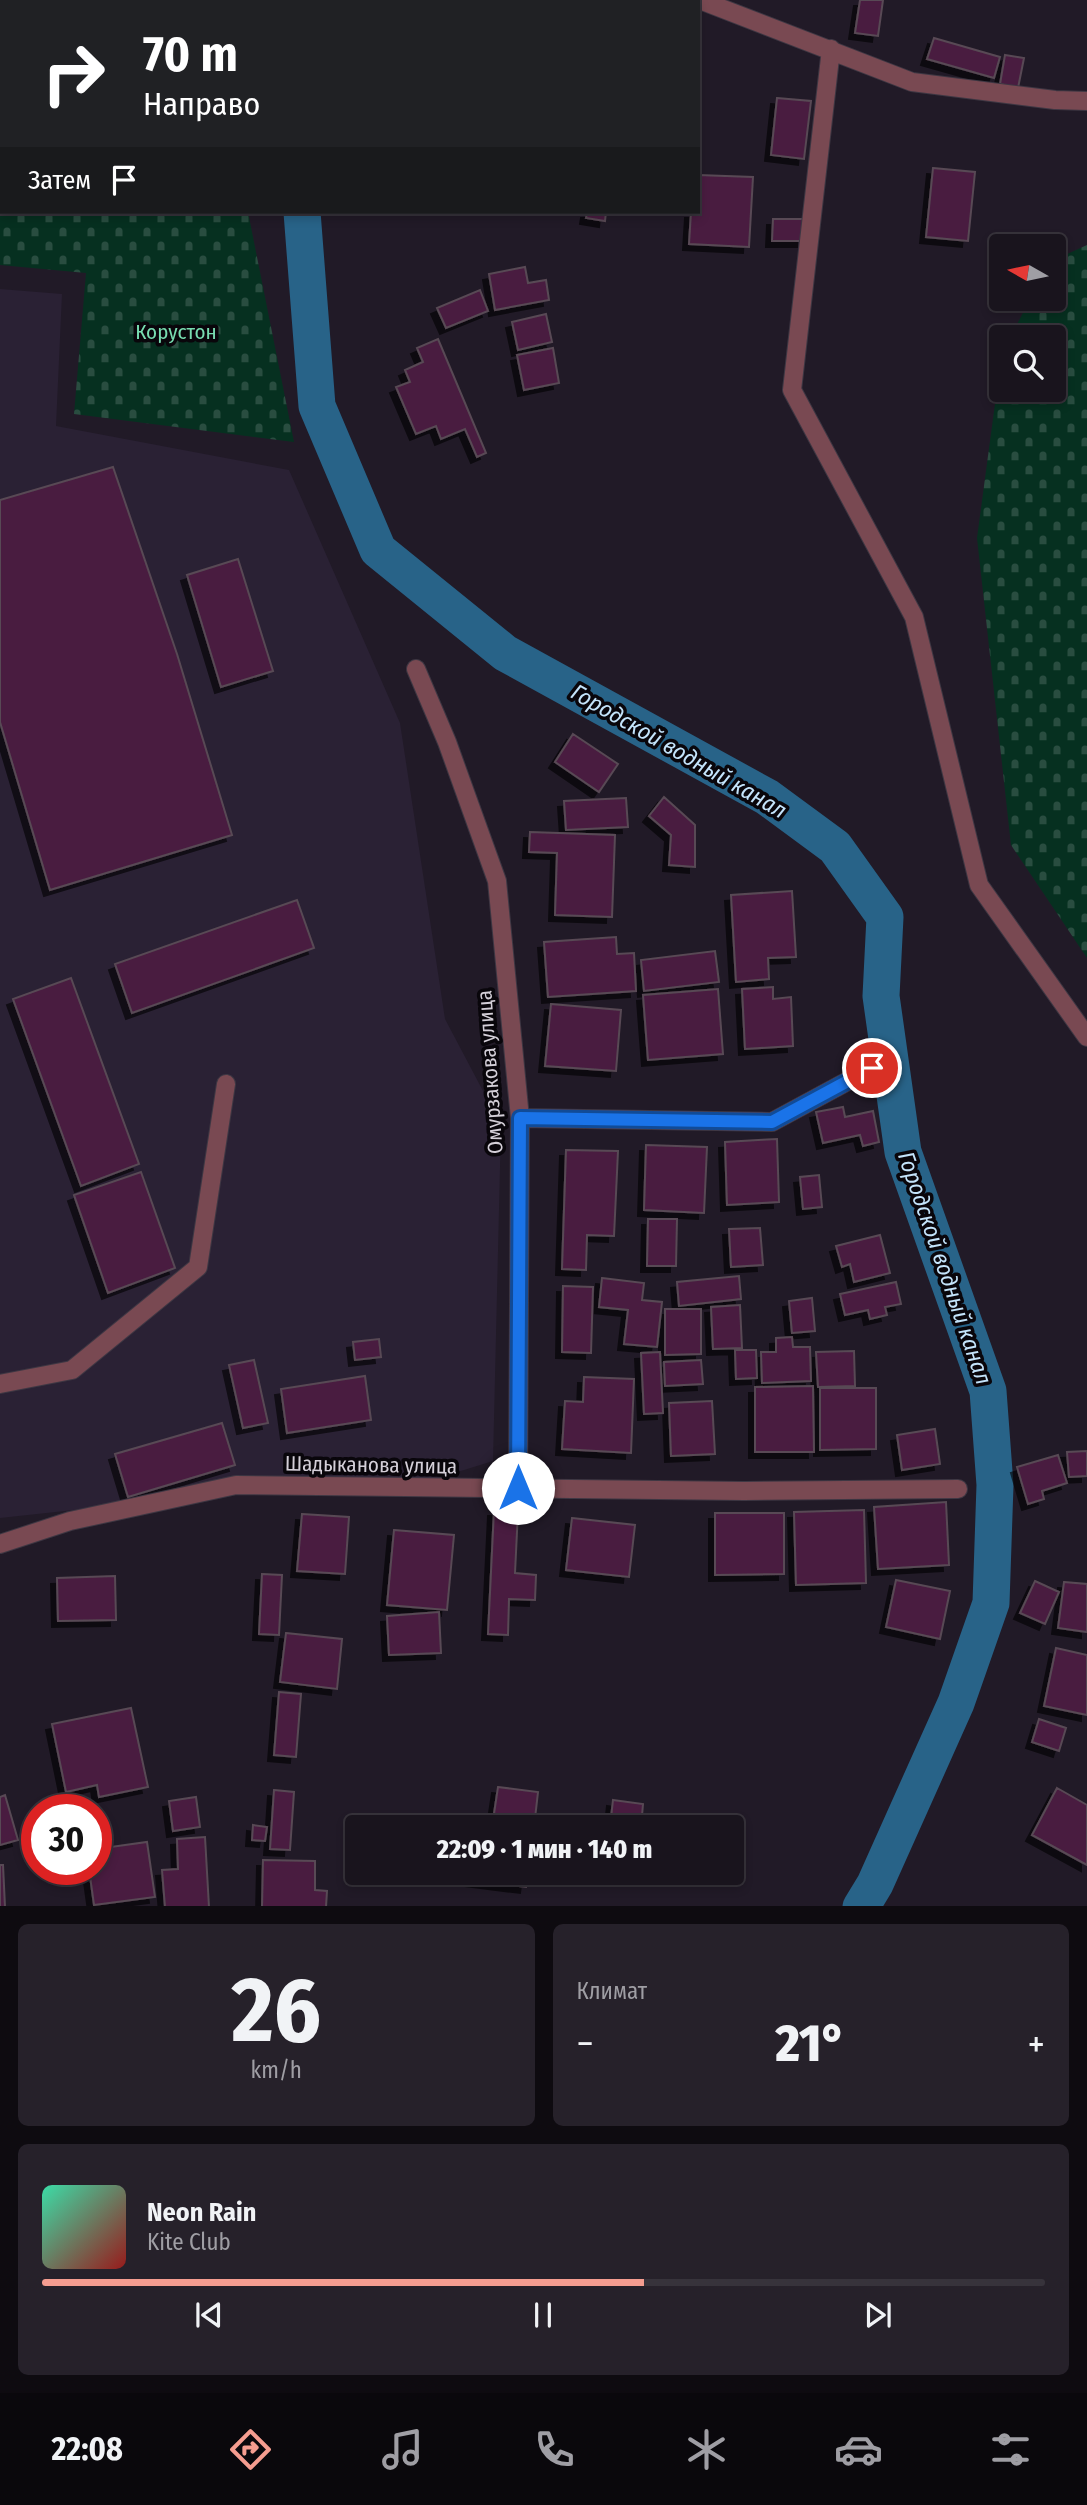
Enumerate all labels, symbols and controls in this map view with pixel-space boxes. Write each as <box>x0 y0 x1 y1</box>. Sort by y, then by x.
text: 70 m <box>143 25 238 84</box>
icon: right <box>28 28 119 119</box>
text: Направо <box>143 85 260 123</box>
icon: arrive <box>105 161 143 199</box>
text: Затем <box>28 165 91 196</box>
north arrow <box>989 234 1066 312</box>
map controls <box>989 234 1066 402</box>
park label: Корустон <box>135 319 217 345</box>
button: search <box>989 325 1066 402</box>
water label: Городской водный канал <box>566 678 792 824</box>
street label: Омурзакова улица <box>471 989 509 1155</box>
pin <box>842 1038 902 1098</box>
icon: arrive <box>853 1049 891 1087</box>
water label: Городской водный канал <box>892 1148 998 1388</box>
street label: Шадыканова улица <box>285 1450 457 1480</box>
position arrow <box>481 1451 555 1525</box>
speed limit sign: 30 <box>21 1794 112 1885</box>
text: 22:09 · 1 мин · 140 m <box>437 1834 652 1865</box>
text: 26 <box>231 1956 321 2065</box>
text: Климат <box>577 1977 647 2005</box>
text: 21° <box>775 2012 846 2075</box>
text: − <box>577 2021 594 2067</box>
text: + <box>1028 2021 1045 2067</box>
text: km/h <box>251 2056 302 2084</box>
text: Neon Rain <box>147 2197 256 2228</box>
text: Kite Club <box>147 2228 231 2256</box>
icon: previous <box>190 2296 228 2334</box>
icon: pause <box>524 2296 562 2334</box>
icon: next <box>859 2296 897 2334</box>
icon: directions <box>226 2425 275 2474</box>
icon: music <box>378 2425 427 2474</box>
icon: phone <box>530 2425 579 2474</box>
icon: climate <box>682 2425 731 2474</box>
icon: car <box>834 2425 883 2474</box>
icon: filters <box>986 2425 1035 2474</box>
text: 22:08 <box>52 2430 123 2468</box>

